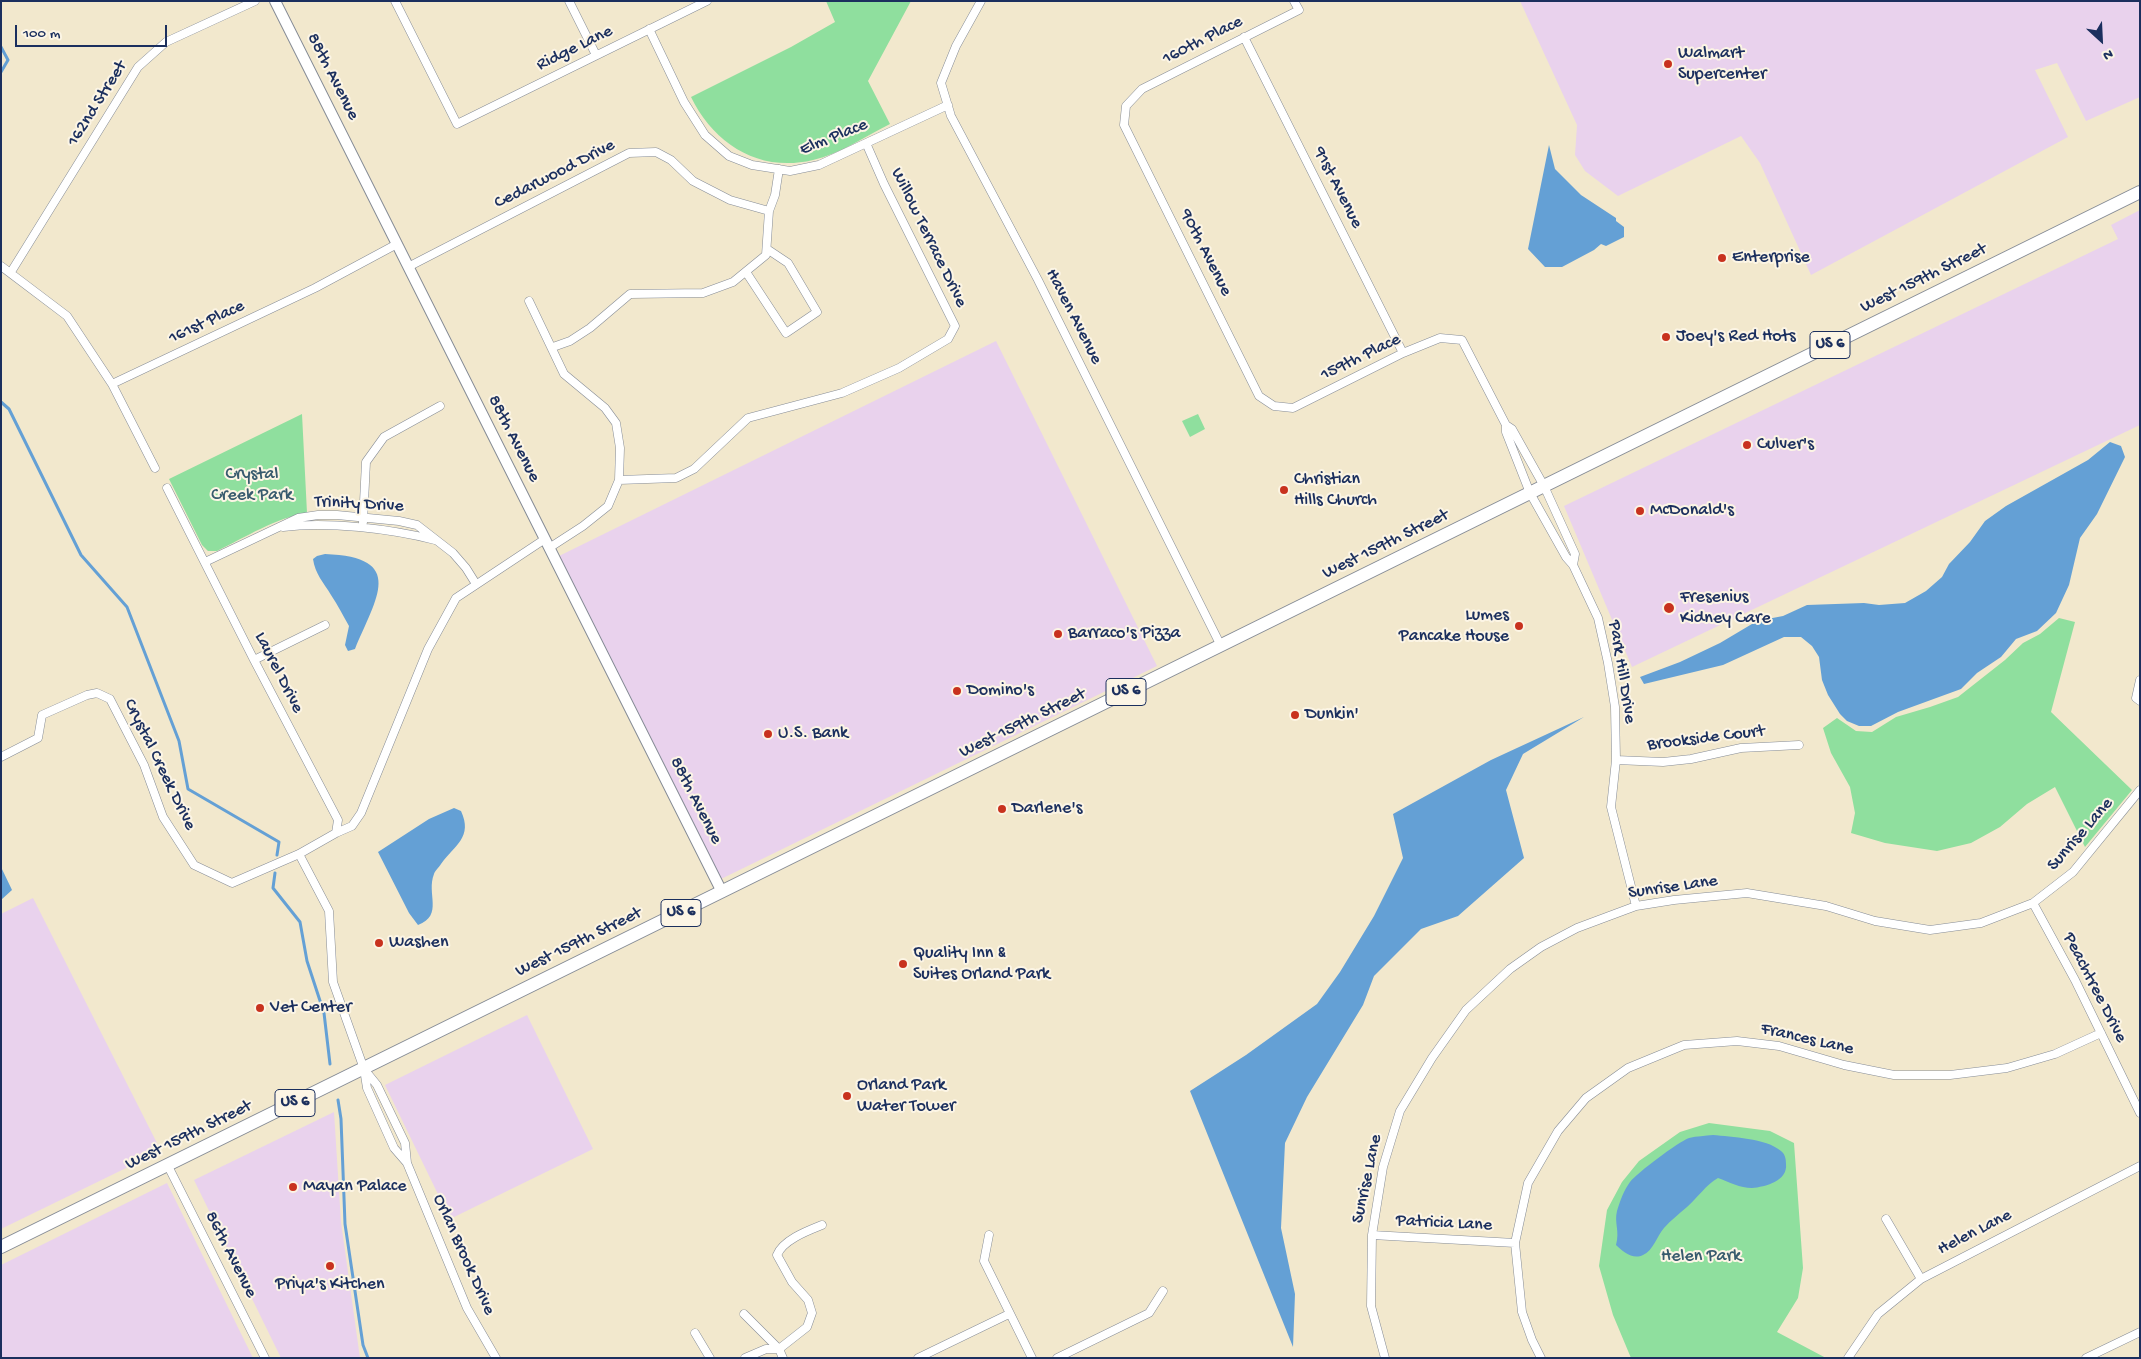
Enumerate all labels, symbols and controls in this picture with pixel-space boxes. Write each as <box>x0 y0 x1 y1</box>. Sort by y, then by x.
street label: 160th Place <box>1159 12 1247 70</box>
scale bar <box>18 15 170 47</box>
north arrow <box>2076 15 2126 65</box>
street label: Ridge Lane <box>533 21 617 77</box>
text: 100 m <box>23 25 60 43</box>
street label: 88th Avenue <box>301 30 363 124</box>
place label: Walmart Supercenter <box>1678 43 1766 86</box>
text: N <box>2100 44 2115 64</box>
street label: 162nd Street <box>63 57 133 151</box>
marker: Walmart Supercenter <box>1662 58 1674 70</box>
street label: Elm Place <box>797 115 871 161</box>
street label: Cedarwood Drive <box>491 135 619 215</box>
street label: 91st Avenue <box>1307 144 1367 232</box>
street label: Willow Terrace Drive <box>885 165 971 311</box>
street label: 90th Avenue <box>1174 206 1236 300</box>
street label: West 159th Street <box>1857 239 1991 319</box>
place label: Enterprise <box>1732 247 1810 269</box>
marker: Enterprise <box>1716 252 1728 264</box>
street label: Haven Avenue <box>1040 266 1106 368</box>
street label: 161st Place <box>166 296 248 350</box>
place label: Joey's Red Hots <box>1676 326 1796 348</box>
street label: 159th Place <box>1317 329 1405 387</box>
marker: Joey's Red Hots <box>1660 331 1672 343</box>
road number: US 6 <box>1810 332 1850 358</box>
street label: 88th Avenue <box>482 392 544 486</box>
place label: Culver's <box>1757 434 1814 456</box>
marker: Culver's <box>1741 439 1753 451</box>
park label: Crystal Creek Park <box>211 464 293 506</box>
place label: Christian Hills Church <box>1294 469 1377 512</box>
marker: Christian Hills Church <box>1278 484 1290 496</box>
street label: Trinity Drive <box>314 492 404 518</box>
place label: McDonald's <box>1650 500 1734 522</box>
street label: West 159th Street <box>1319 505 1453 585</box>
marker: McDonald's <box>1634 505 1646 517</box>
place label: Fresenius Kidney Care <box>1680 587 1771 630</box>
marker: Fresenius Kidney Care <box>1662 601 1676 615</box>
place label: Lumes Pancake House <box>1399 605 1509 648</box>
street label: Park Hill Drive <box>1602 619 1640 725</box>
marker: Lumes Pancake House <box>1513 620 1525 632</box>
place label: Barraco's Pizza <box>1068 623 1181 645</box>
marker: Barraco's Pizza <box>1052 628 1064 640</box>
street label: Laurel Drive <box>248 629 308 717</box>
road number: US 6 <box>1106 679 1146 706</box>
place label: Domino's <box>967 680 1034 702</box>
street label: West 159th Street <box>956 684 1090 764</box>
marker: Domino's <box>951 685 963 697</box>
street label: Crystal Creek Drive <box>118 696 200 834</box>
place label: Dunkin' <box>1305 704 1359 726</box>
marker: Dunkin' <box>1289 709 1301 721</box>
street label: Brookside Court <box>1646 721 1766 757</box>
place label: U.S. Bank <box>778 723 848 745</box>
marker: U.S. Bank <box>762 728 774 740</box>
street label: 88th Avenue <box>664 754 726 848</box>
street label: Sunrise Lane <box>2043 794 2119 876</box>
place label: Darlene's <box>1012 798 1082 820</box>
marker: Darlene's <box>996 803 1008 815</box>
street label: Sunrise Lane <box>1627 871 1719 905</box>
road number: US 6 <box>661 900 701 926</box>
street label: West 159th Street <box>512 903 646 983</box>
street label: Peachtree Drive <box>2057 929 2131 1047</box>
place label: Washen <box>389 932 448 954</box>
marker: Washen <box>373 937 385 949</box>
place label: Quality Inn & Suites Orland Park <box>913 943 1050 986</box>
marker: Quality Inn & Suites Orland Park <box>897 958 909 970</box>
place label: Vet Center <box>270 997 352 1019</box>
marker: Vet Center <box>254 1002 266 1014</box>
street label: Frances Lane <box>1758 1019 1856 1061</box>
place label: Orland Park Water Tower <box>857 1075 955 1118</box>
road number: US 6 <box>275 1090 315 1116</box>
marker: Orland Park Water Tower <box>841 1090 853 1102</box>
street label: West 159th Street <box>122 1096 256 1176</box>
street label: Sunrise Lane <box>1348 1133 1388 1225</box>
place label: Mayan Palace <box>303 1176 406 1198</box>
marker: Mayan Palace <box>287 1181 299 1193</box>
street label: Orlan Brook Drive <box>427 1191 499 1319</box>
street label: Helen Lane <box>1934 1205 2016 1261</box>
street label: 86th Avenue <box>199 1208 261 1302</box>
street label: Patricia Lane <box>1395 1211 1493 1237</box>
park label: Helen Park <box>1661 1246 1741 1268</box>
marker: Priya's Kitchen <box>324 1260 336 1272</box>
place label: Priya's Kitchen <box>275 1274 385 1296</box>

